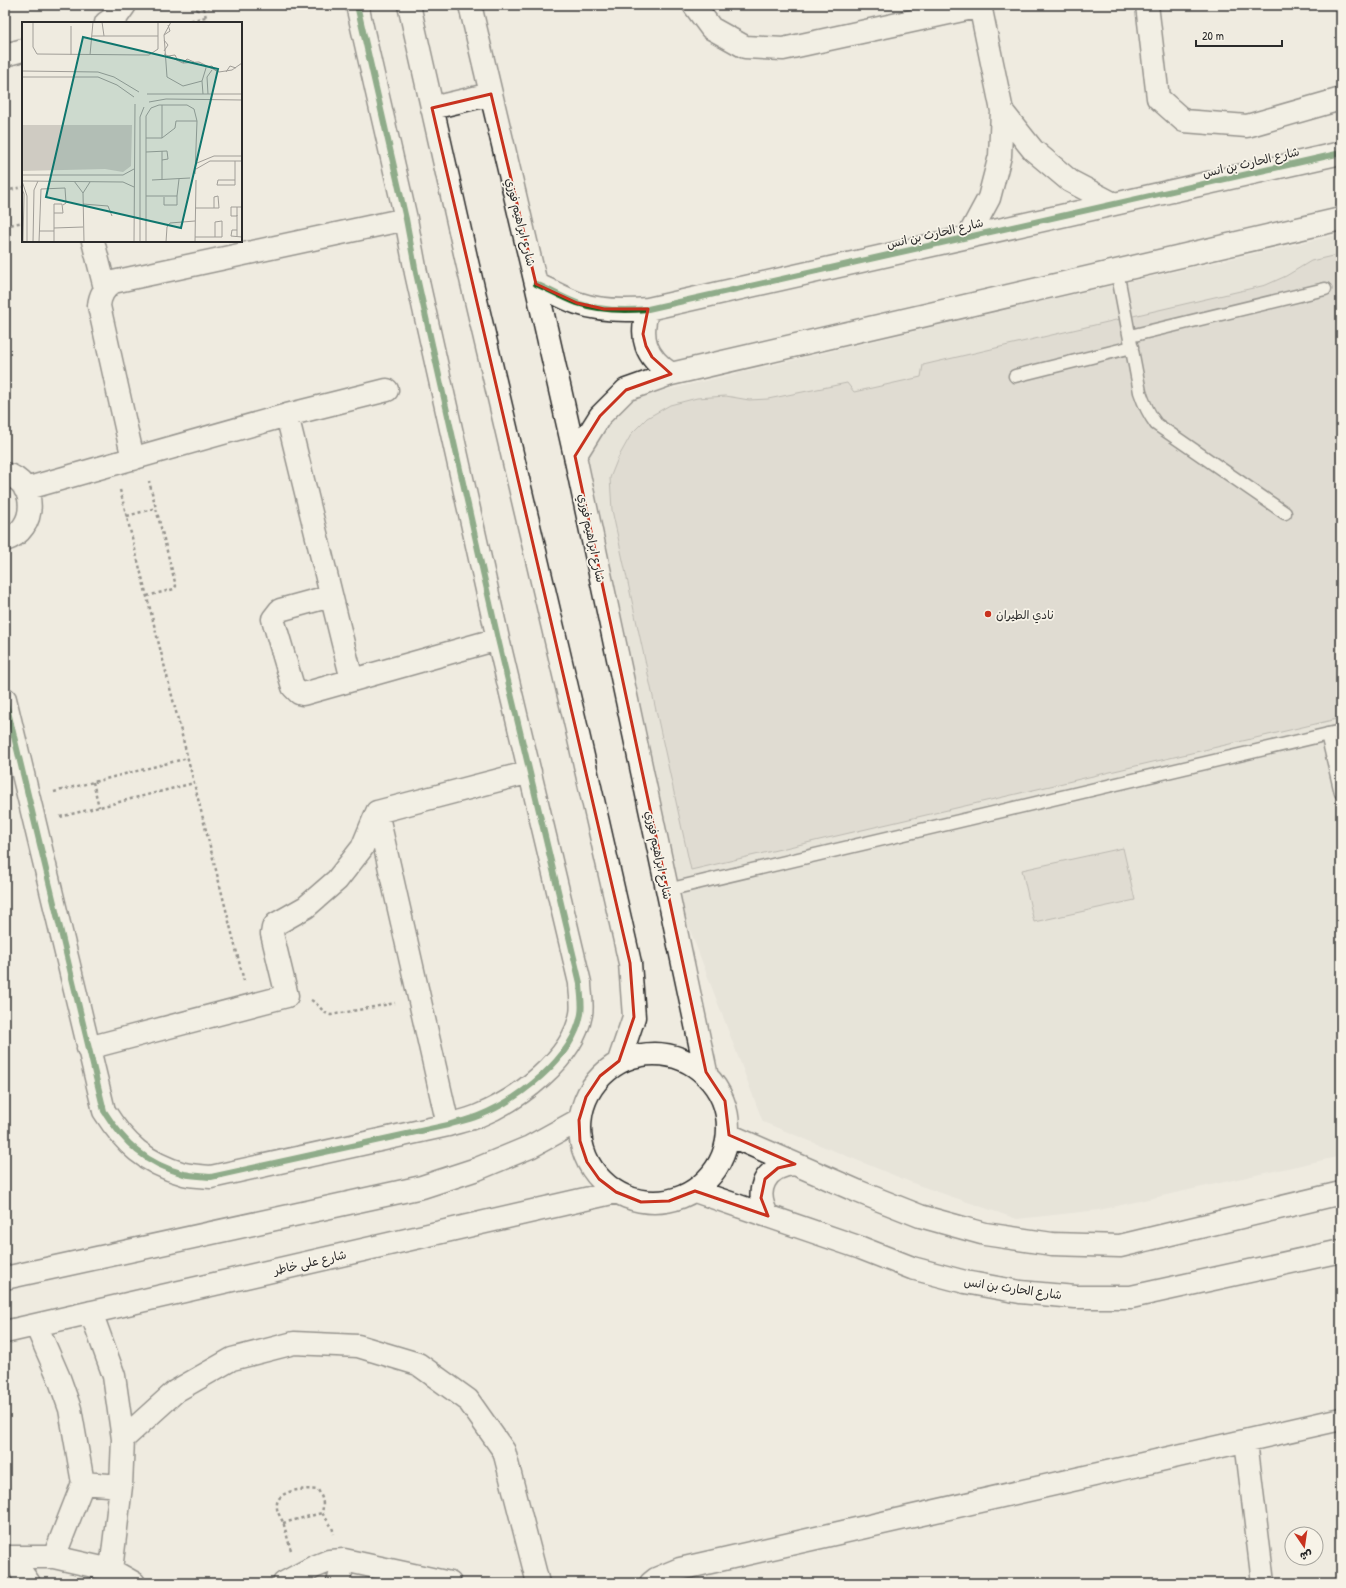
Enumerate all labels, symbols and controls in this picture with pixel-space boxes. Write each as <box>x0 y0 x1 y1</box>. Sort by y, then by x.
inset map <box>22 22 242 242</box>
scale bar <box>1196 22 1282 48</box>
text: 20 m <box>1202 27 1224 44</box>
street label: شارع الحارث بن انس <box>1201 143 1301 182</box>
street label: شارع ابراهيم فوزي <box>501 176 540 268</box>
street label: شارع الحارث بن انس <box>885 214 985 253</box>
street label: شارع ابراهيم فوزي <box>573 492 610 584</box>
place label: نادي الطيران <box>996 606 1054 624</box>
marker: نادي الطيران <box>983 609 993 619</box>
street label: شارع ابراهيم فوزي <box>640 809 677 901</box>
street label: شارع على خاطر <box>271 1245 348 1280</box>
street label: شارع الحارث بن انس <box>963 1273 1063 1304</box>
north arrow <box>1284 1526 1324 1566</box>
text: ش <box>1299 1548 1314 1564</box>

